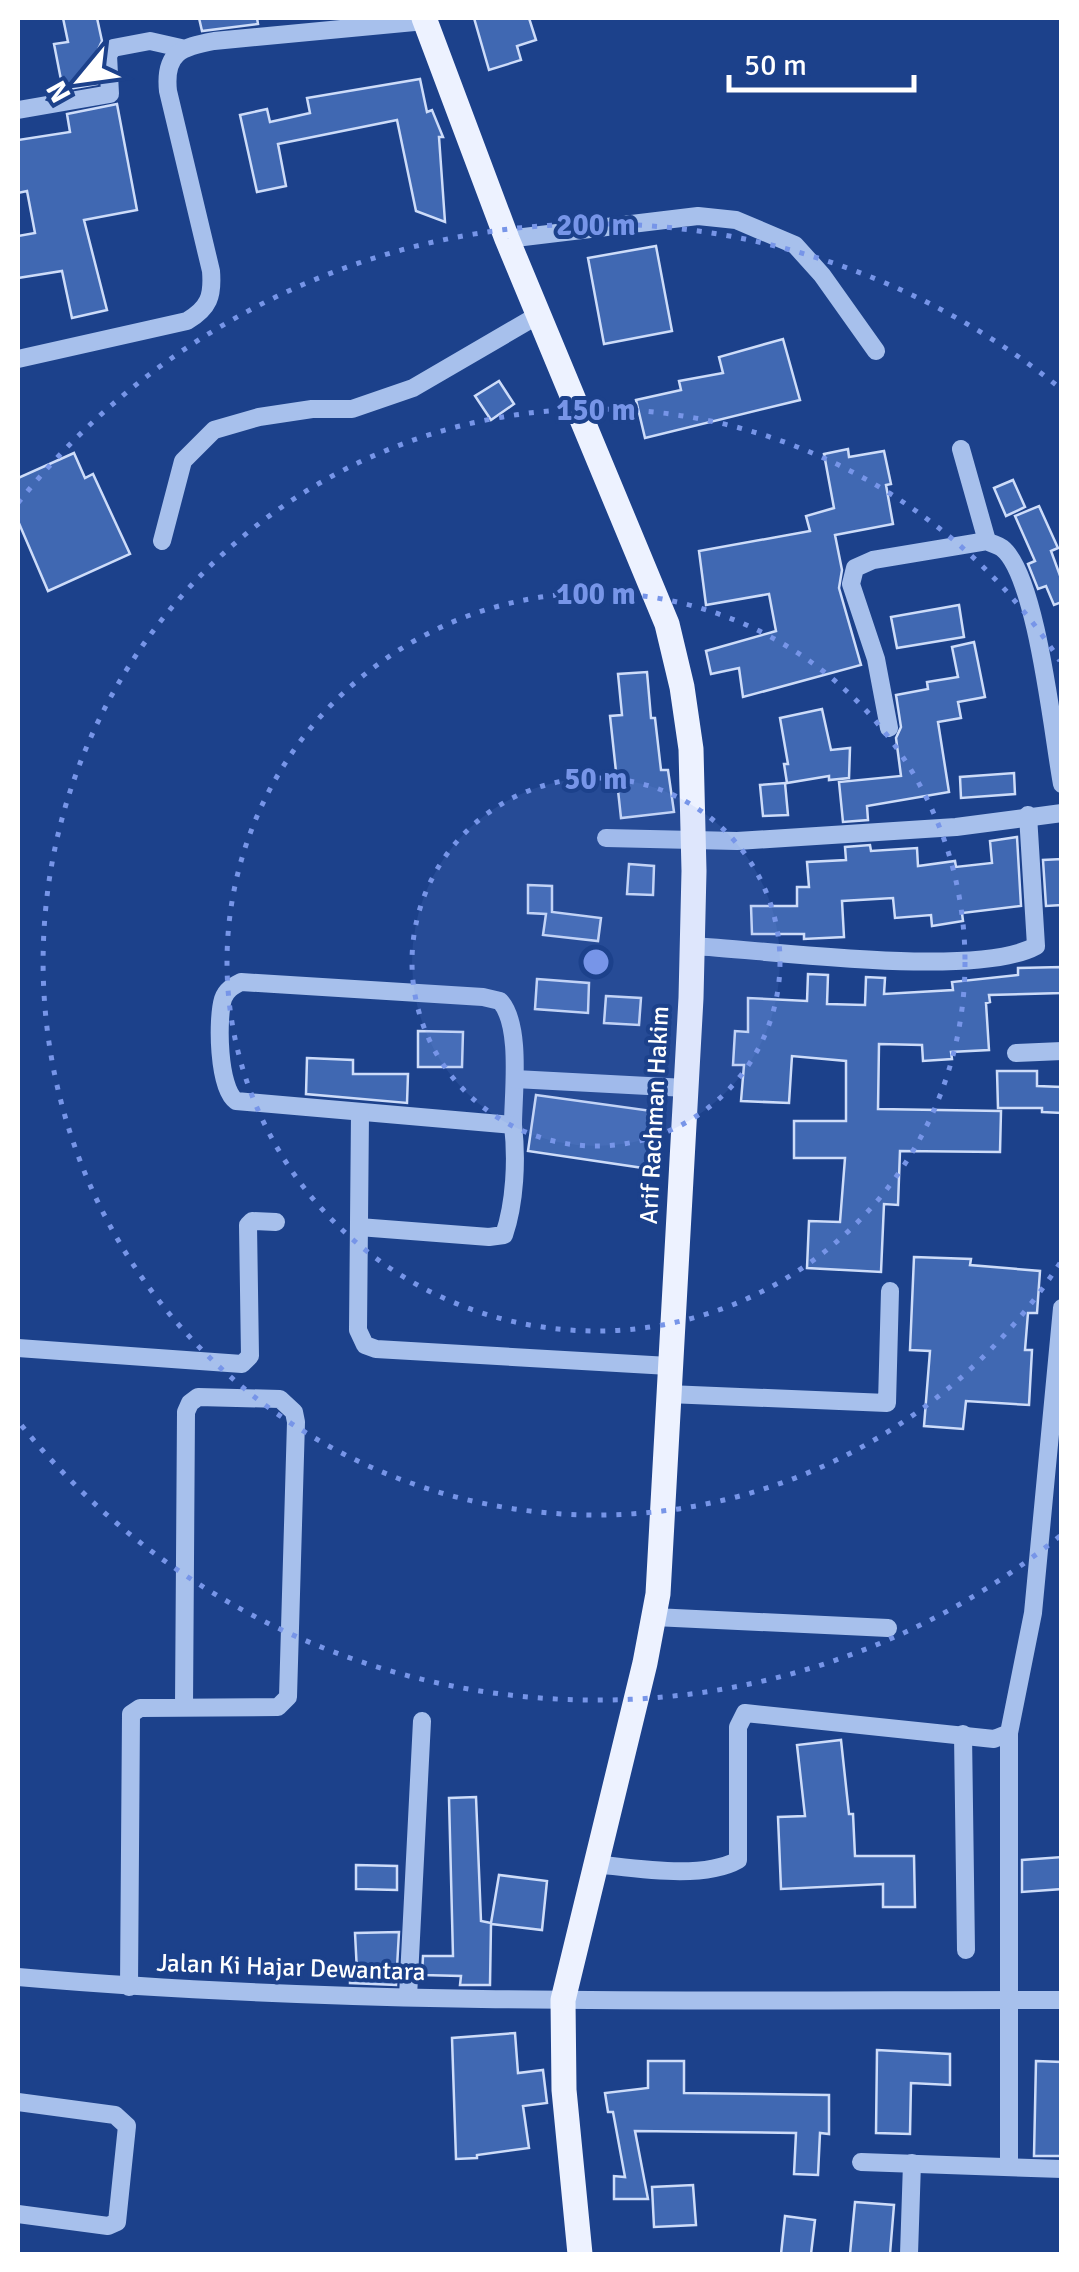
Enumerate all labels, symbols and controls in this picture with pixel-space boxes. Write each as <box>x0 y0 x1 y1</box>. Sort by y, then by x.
north arrow <box>30 30 130 130</box>
scale bar <box>729 30 914 92</box>
text: 50 m <box>744 47 807 84</box>
text: N <box>39 75 79 108</box>
text: 200 m <box>556 207 636 244</box>
text: 150 m <box>556 392 636 429</box>
text: 100 m <box>556 576 636 613</box>
text: 50 m <box>564 761 628 798</box>
centre of rings <box>578 944 614 980</box>
street label: Arif Rachman Hakim <box>633 1005 675 1225</box>
street label: Jalan Ki Hajar Dewantara <box>156 1947 426 1987</box>

